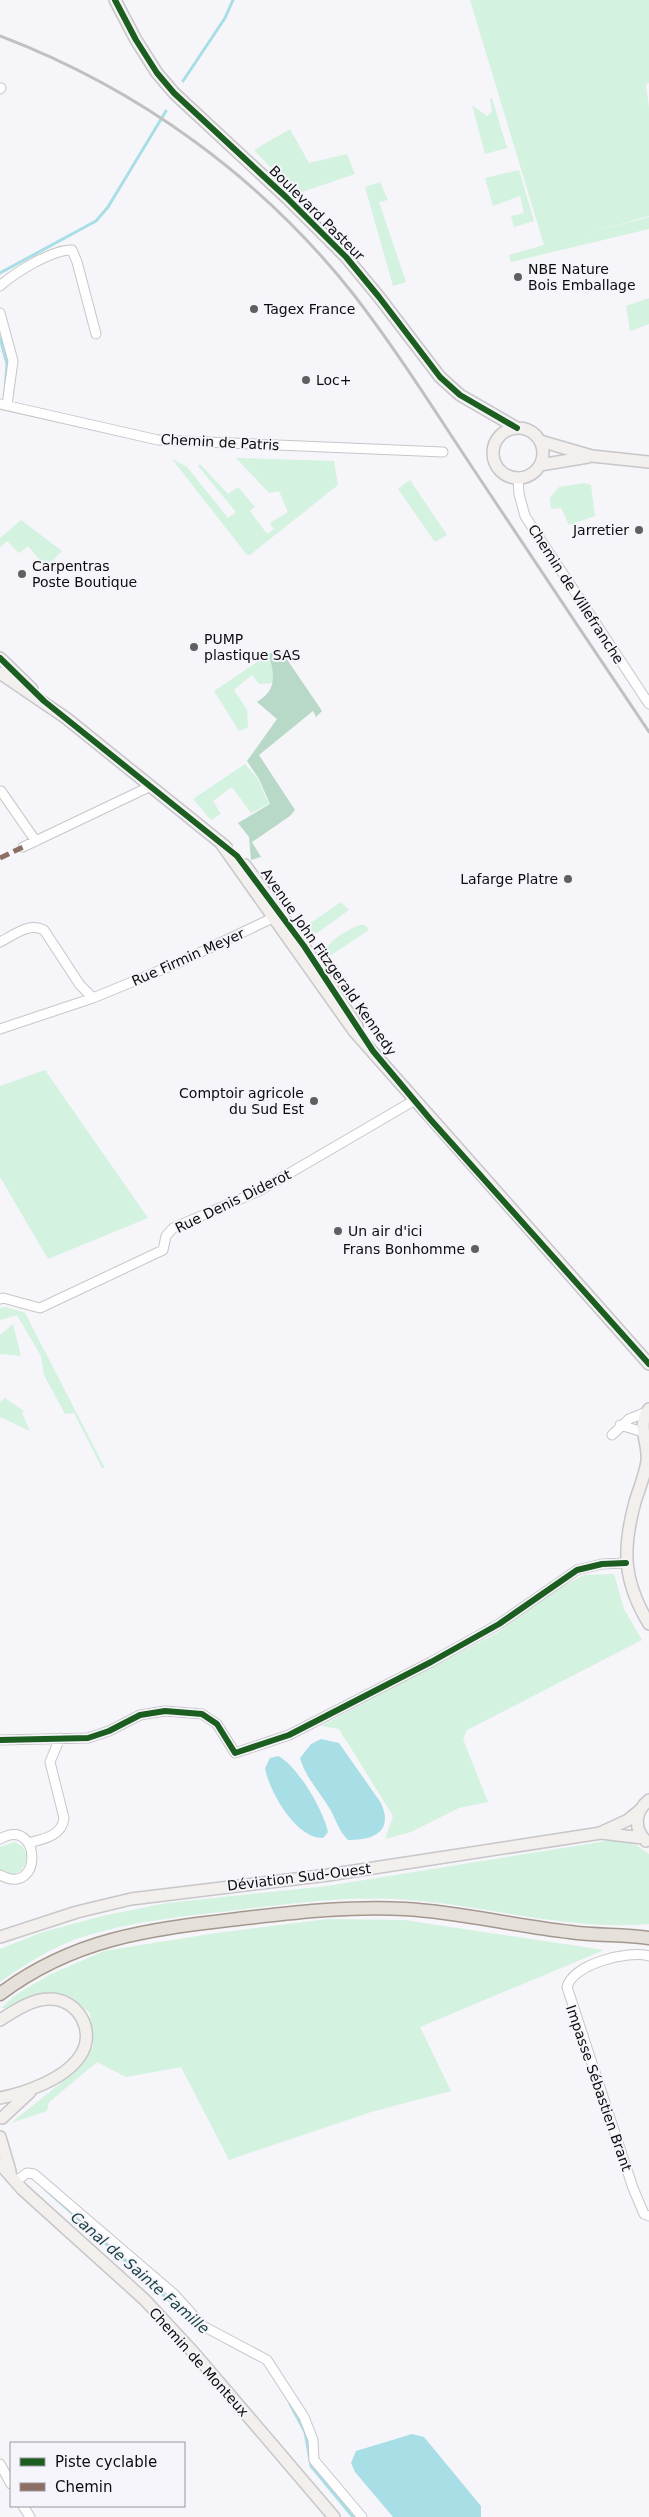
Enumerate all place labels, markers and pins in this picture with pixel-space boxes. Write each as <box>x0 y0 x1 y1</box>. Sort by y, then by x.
place label: NBE Nature Bois Emballage <box>528 261 636 293</box>
marker: NBE Nature Bois Emballage <box>512 271 524 283</box>
place label: Tagex France <box>263 301 355 317</box>
marker: Tagex France <box>248 303 260 315</box>
place label: Loc+ <box>316 372 352 388</box>
marker: Loc+ <box>300 374 312 386</box>
place label: Jarretier <box>572 522 629 538</box>
marker: Jarretier <box>633 524 645 536</box>
place label: Carpentras Poste Boutique <box>32 558 137 590</box>
marker: Carpentras Poste Boutique <box>16 568 28 580</box>
place label: PUMP plastique SAS <box>204 631 301 663</box>
marker: PUMP plastique SAS <box>188 641 200 653</box>
place label: Lafarge Platre <box>460 871 558 887</box>
marker: Lafarge Platre <box>562 873 574 885</box>
place label: Comptoir agricole du Sud Est <box>179 1085 305 1117</box>
marker: Comptoir agricole du Sud Est <box>308 1095 320 1107</box>
place label: Un air d'ici <box>348 1223 422 1239</box>
marker: Un air d'ici <box>332 1225 344 1237</box>
place label: Frans Bonhomme <box>343 1241 465 1257</box>
marker: Frans Bonhomme <box>469 1243 481 1255</box>

